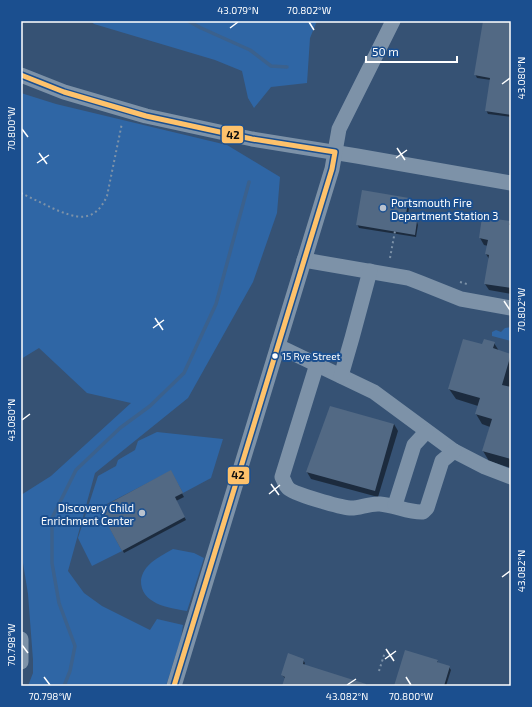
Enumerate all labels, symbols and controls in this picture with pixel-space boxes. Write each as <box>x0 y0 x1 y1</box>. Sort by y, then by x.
text: 43.079°N <box>217 4 259 16</box>
text: 70.802°W <box>287 4 332 16</box>
scale bar <box>366 38 457 64</box>
text: 50 m <box>372 44 399 58</box>
text: 43.080°N <box>515 57 527 99</box>
text: 70.800°W <box>5 106 17 151</box>
line badge: 42 <box>221 125 244 144</box>
text: 42 <box>226 128 240 141</box>
place label: Portsmouth Fire Department Station 3 <box>391 196 498 222</box>
marker: Portsmouth Fire Department Station 3 <box>378 203 388 213</box>
text: 70.802°W <box>515 287 527 332</box>
place label: 15 Rye Street <box>282 350 341 362</box>
marker: 15 Rye Street <box>270 351 280 361</box>
text: 43.080°N <box>5 399 17 441</box>
line badge: 42 <box>227 466 250 485</box>
text: 42 <box>231 468 245 481</box>
place label: Discovery Child Enrichment Center <box>41 501 135 527</box>
marker: Discovery Child Enrichment Center <box>137 508 147 518</box>
text: 43.082°N <box>515 550 527 592</box>
text: 70.798°W <box>5 623 17 667</box>
text: 70.798°W <box>28 690 72 702</box>
text: 43.082°N <box>326 690 368 702</box>
text: 70.800°W <box>389 690 434 702</box>

